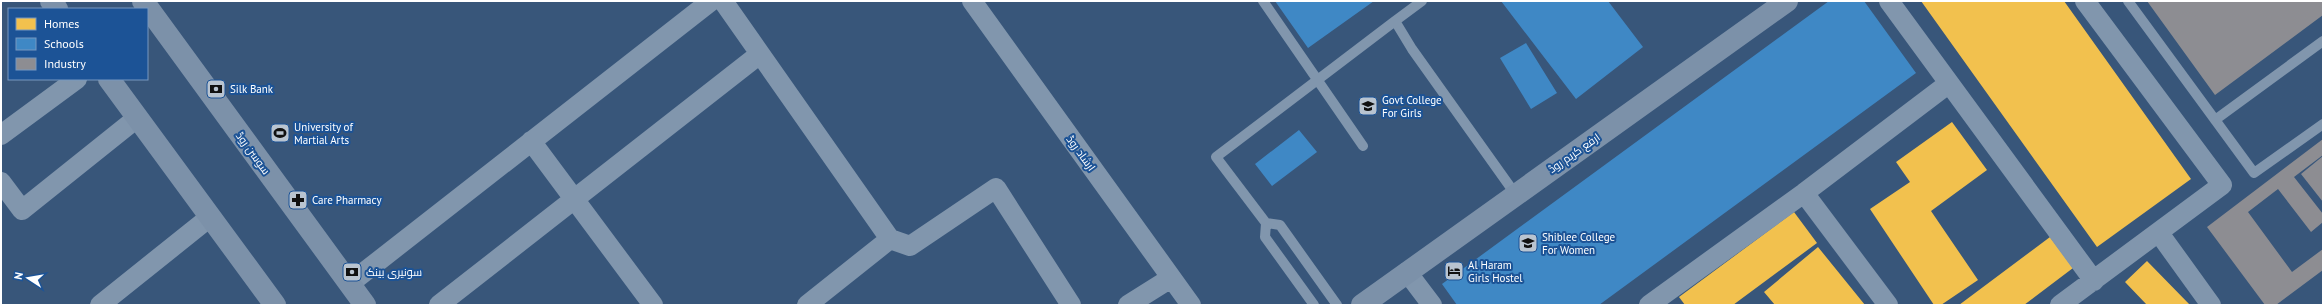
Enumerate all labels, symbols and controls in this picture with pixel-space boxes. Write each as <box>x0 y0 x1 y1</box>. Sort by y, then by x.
legend <box>8 8 148 80</box>
text: Homes <box>44 16 79 31</box>
text: Schools <box>44 36 84 51</box>
text: Industry <box>44 56 86 71</box>
bank icon: Silk Bank <box>205 78 227 100</box>
place label: Silk Bank <box>230 82 274 96</box>
place label: Govt College For Girls <box>1382 93 1442 120</box>
school or university icon: Govt College For Girls <box>1357 95 1379 117</box>
place label: University of Martial Arts <box>294 120 353 147</box>
sports icon: University of Martial Arts <box>269 122 291 144</box>
street label: سوسن روڈ <box>233 129 273 177</box>
street label: ارفع کریم روڈ <box>1545 130 1603 177</box>
street label: ارشاد روڈ <box>1063 132 1099 174</box>
pharmacy icon: Care Pharmacy <box>287 189 309 211</box>
place label: Care Pharmacy <box>312 193 382 207</box>
place label: Shiblee College For Women <box>1542 230 1616 257</box>
school or university icon: Shiblee College For Women <box>1517 232 1539 254</box>
north arrow <box>8 258 48 298</box>
place label: Al Haram Girls Hostel <box>1468 258 1523 285</box>
hotel icon: Al Haram Girls Hostel <box>1443 260 1465 282</box>
bank icon: سونیری بینک <box>341 261 363 283</box>
place label: سونیری بینک <box>366 265 422 279</box>
text: N <box>11 271 26 281</box>

